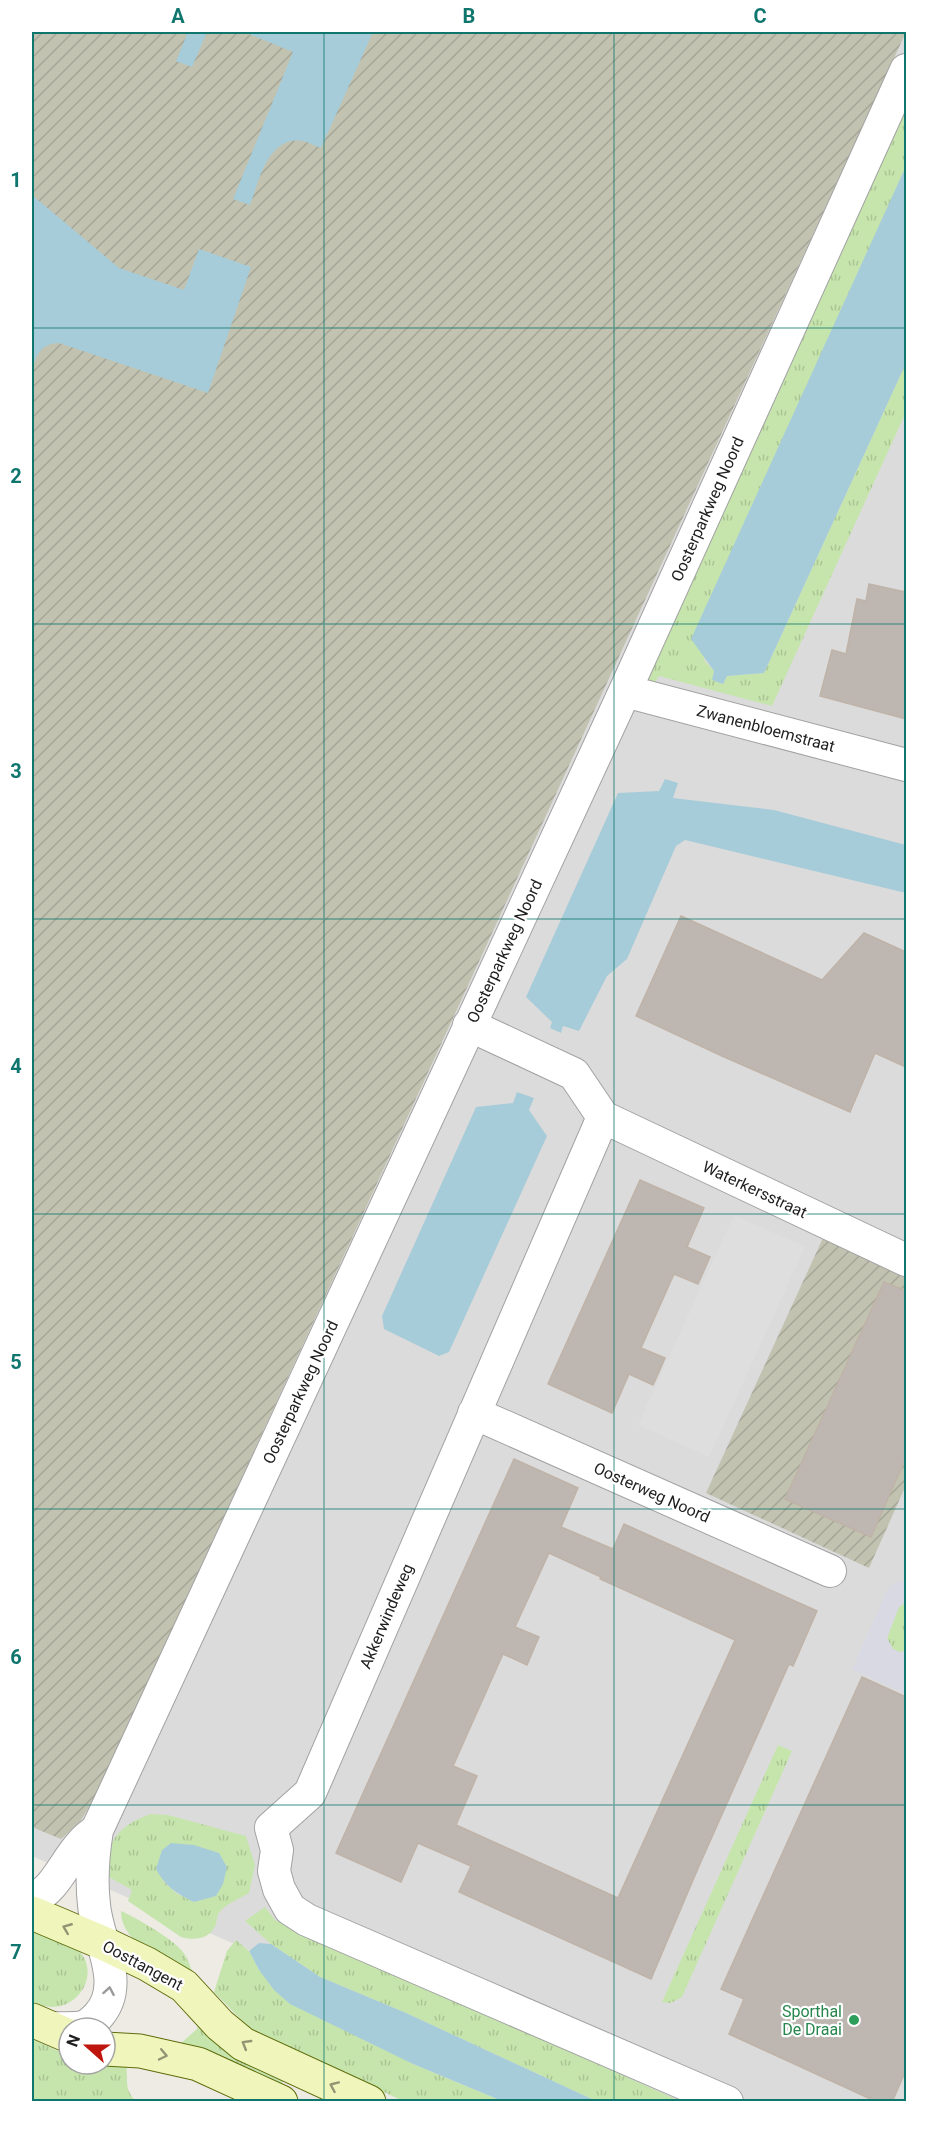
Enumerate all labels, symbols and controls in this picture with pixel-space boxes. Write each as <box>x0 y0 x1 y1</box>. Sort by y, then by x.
text: A <box>171 4 185 28</box>
text: B <box>463 4 475 28</box>
text: C <box>753 4 767 28</box>
text: 1 <box>10 168 22 192</box>
street label: Oosterparkweg Noord <box>667 434 748 584</box>
text: 2 <box>10 464 22 488</box>
street label: Zwanenbloemstraat <box>695 701 837 756</box>
text: 3 <box>10 759 22 783</box>
street label: Oosterparkweg Noord <box>463 876 546 1026</box>
text: 4 <box>10 1054 22 1078</box>
street label: Waterkersstraat <box>700 1157 810 1222</box>
street label: Oosterparkweg Noord <box>259 1317 342 1467</box>
text: 5 <box>10 1350 22 1374</box>
street label: Oosterweg Noord <box>591 1458 713 1527</box>
street label: Akkerwindeweg <box>356 1561 417 1672</box>
text: 6 <box>10 1645 22 1669</box>
one-way arrow <box>63 1923 74 1935</box>
street label: Oosttangent <box>99 1936 186 1994</box>
text: 7 <box>10 1940 22 1964</box>
one-way arrow <box>103 1986 115 1996</box>
place label: Sporthal De Draai <box>782 2002 842 2039</box>
marker: Sporthal De Draai <box>847 2013 861 2027</box>
north arrow <box>57 2016 117 2076</box>
text: N <box>63 2032 84 2049</box>
one-way arrow <box>242 2039 252 2051</box>
one-way arrow <box>158 2048 168 2061</box>
one-way arrow <box>329 2081 340 2093</box>

